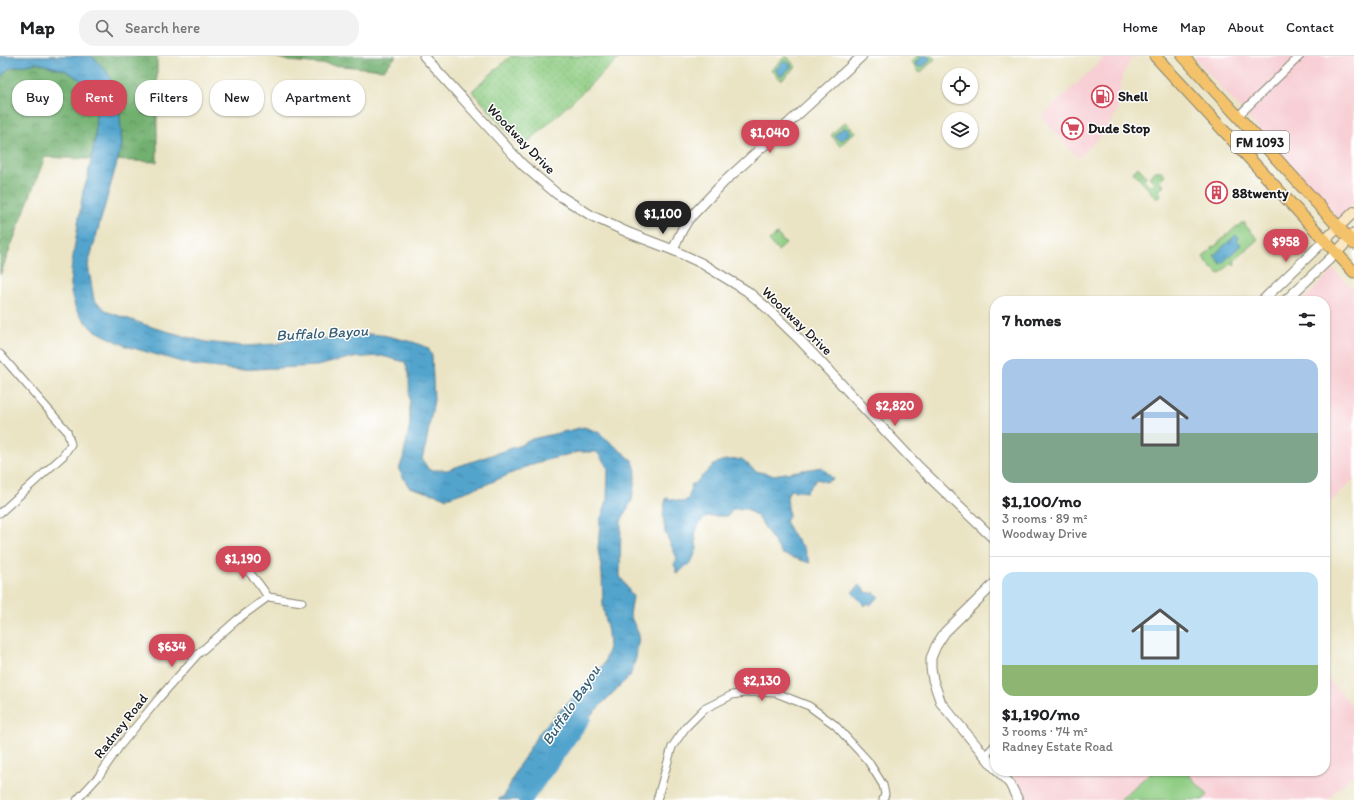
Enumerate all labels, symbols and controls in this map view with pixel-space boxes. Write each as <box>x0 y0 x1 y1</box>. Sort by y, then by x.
search box <box>79 10 359 46</box>
text: Map <box>20 16 55 39</box>
icon: search <box>93 17 115 39</box>
text: Search here <box>125 19 200 37</box>
text: Home <box>1123 19 1158 36</box>
text: Map <box>1180 19 1206 36</box>
text: About <box>1228 19 1264 36</box>
text: Contact <box>1286 19 1334 36</box>
map controls <box>942 68 978 148</box>
button: locate <box>942 68 978 104</box>
chip: Buy <box>12 80 63 116</box>
chip: Rent <box>71 80 127 116</box>
chip: Filters <box>135 80 202 116</box>
chip: New <box>210 80 264 116</box>
chip: Apartment <box>272 80 365 116</box>
fuel station icon: Shell <box>1090 83 1116 109</box>
place label: Shell <box>1118 88 1149 105</box>
street label: Woodway Drive <box>483 100 559 178</box>
button: layers <box>942 112 978 148</box>
supermarket icon: Dude Stop <box>1060 115 1086 141</box>
pin: $1,040 <box>737 120 803 154</box>
place label: Dude Stop <box>1088 120 1151 137</box>
text: $1,040 <box>750 125 790 140</box>
road number: FM 1093 <box>1231 131 1289 153</box>
building icon: 88twenty <box>1204 180 1230 206</box>
place label: 88twenty <box>1232 185 1289 202</box>
pin: $1,100 <box>630 201 696 235</box>
text: $1,100 <box>644 206 682 221</box>
pin: $958 <box>1262 229 1310 263</box>
text: $958 <box>1272 234 1300 249</box>
street label: Woodway Drive <box>758 283 836 359</box>
icon: filters <box>1296 309 1318 331</box>
text: 7 homes <box>1002 310 1062 330</box>
water label: Buffalo Bayou <box>276 322 369 344</box>
icon: home <box>1124 385 1196 457</box>
pin: $2,820 <box>862 393 928 427</box>
text: $2,820 <box>876 398 914 413</box>
text: $1,100/mo <box>1002 491 1081 511</box>
text: 3 rooms · 89 m² <box>1002 511 1088 526</box>
text: Woodway Drive <box>1002 526 1087 541</box>
pin: $1,190 <box>210 546 276 580</box>
text: $1,190 <box>225 551 261 566</box>
icon: home <box>1124 598 1196 670</box>
pin: $634 <box>148 634 196 668</box>
text: $634 <box>158 639 186 654</box>
water label: Buffalo Bayou <box>538 661 605 748</box>
pin: $2,130 <box>729 668 795 702</box>
text: $2,130 <box>743 673 781 688</box>
street label: Radney Road <box>90 690 152 762</box>
text: $1,190/mo <box>1002 704 1080 724</box>
text: 3 rooms · 74 m² <box>1002 724 1088 739</box>
text: Radney Estate Road <box>1002 739 1113 754</box>

